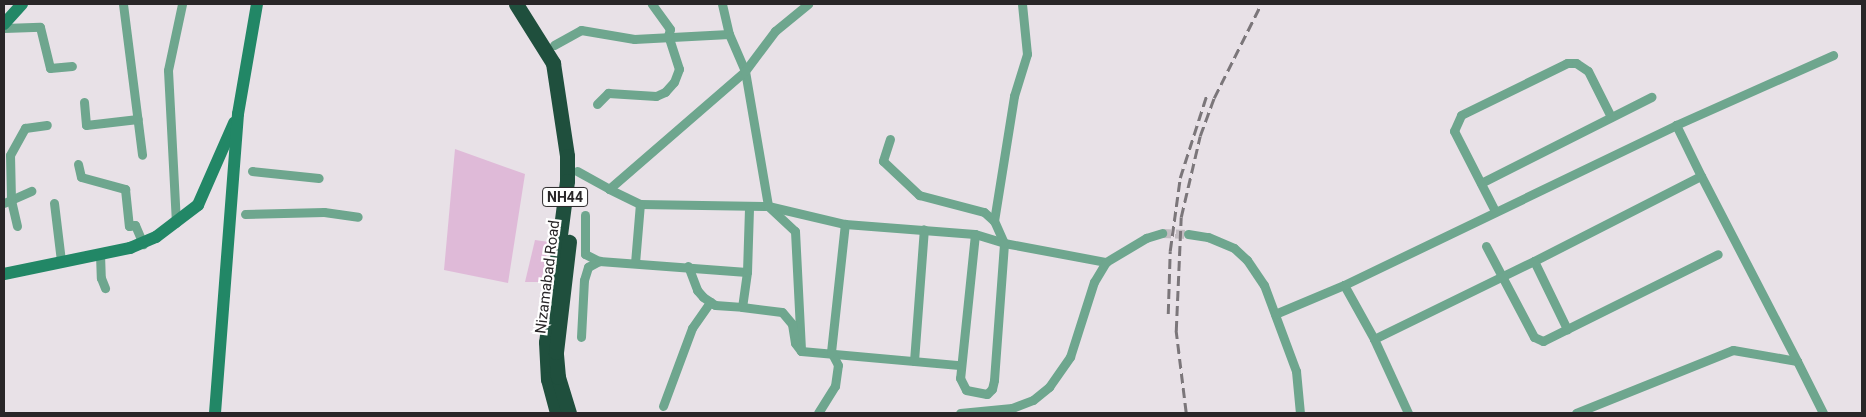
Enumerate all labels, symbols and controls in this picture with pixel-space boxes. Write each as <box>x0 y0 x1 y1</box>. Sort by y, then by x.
road number: NH44 <box>541 186 589 208</box>
street label: Nizamabad Road <box>532 219 564 335</box>

